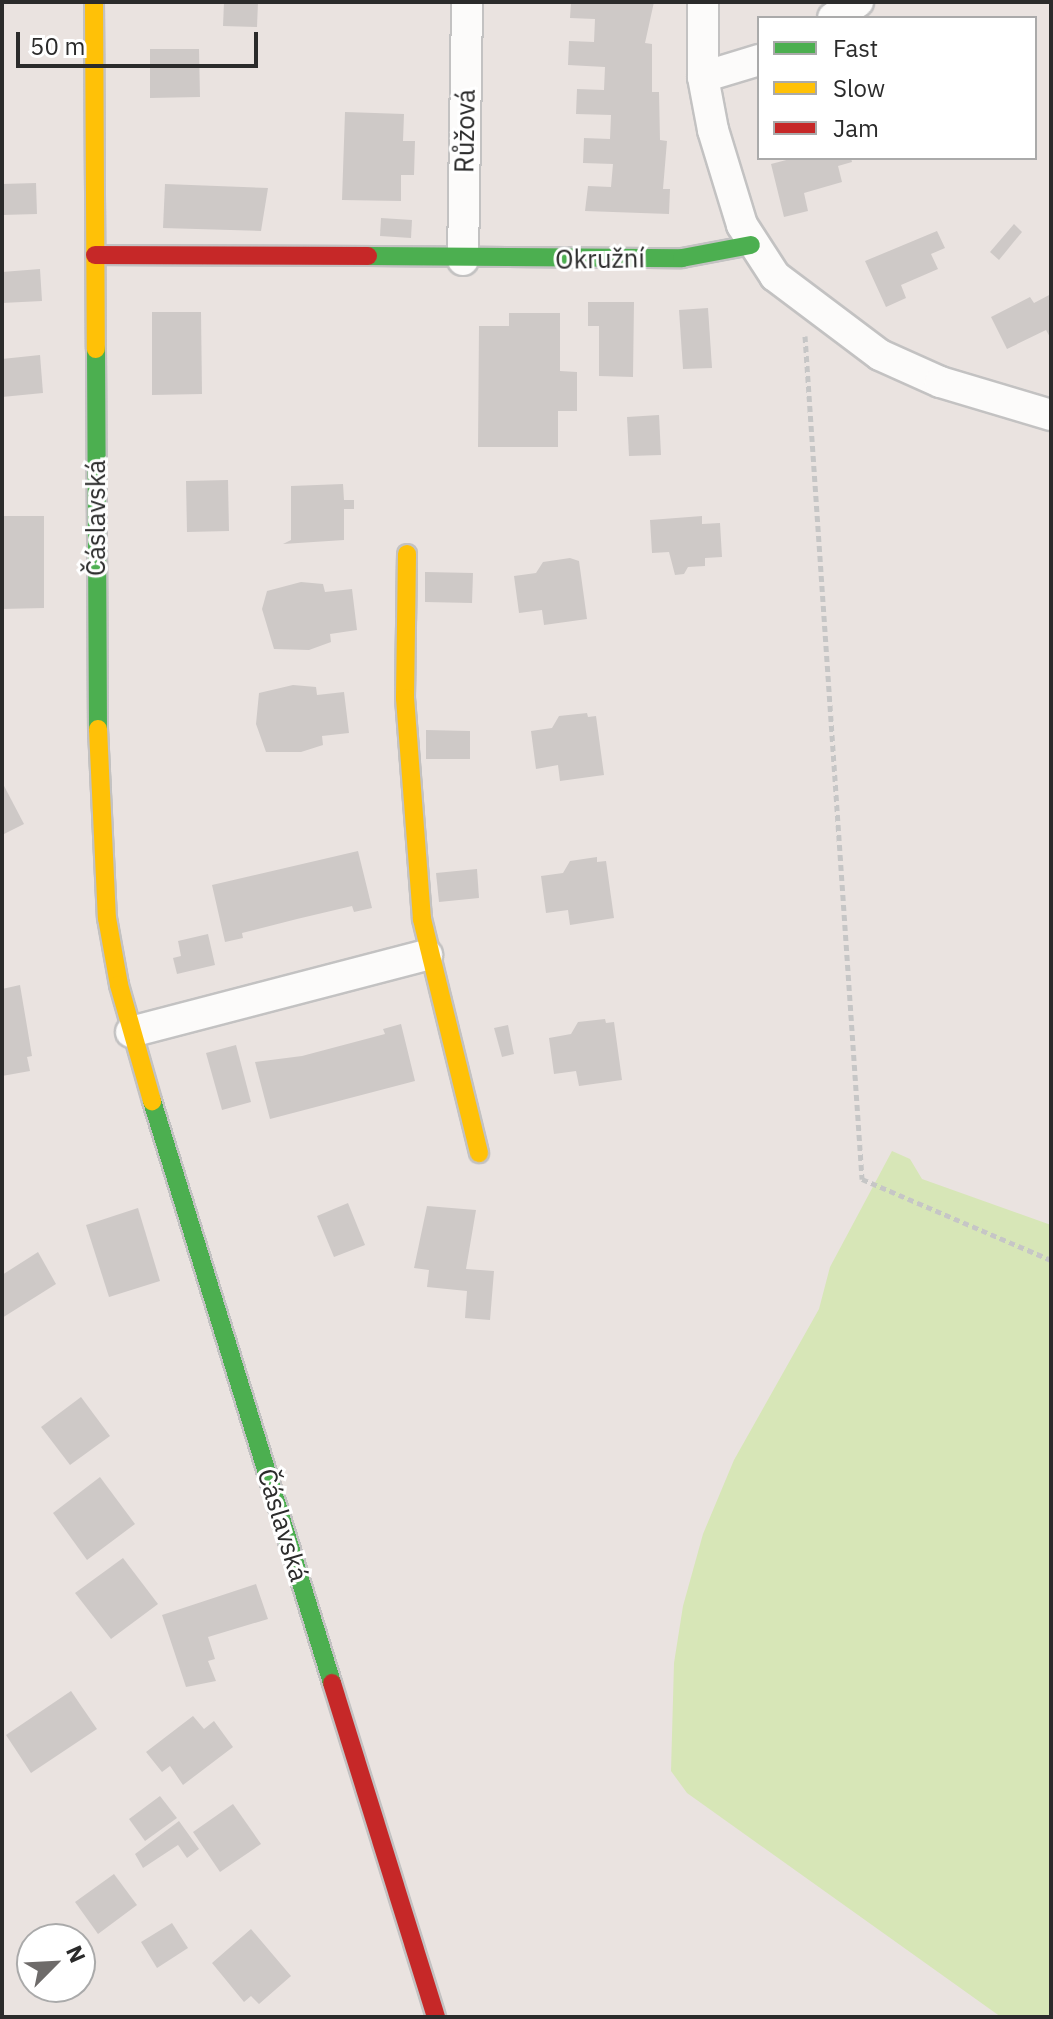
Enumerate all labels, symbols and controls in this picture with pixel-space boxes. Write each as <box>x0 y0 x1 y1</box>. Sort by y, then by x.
scale bar <box>20 16 262 66</box>
legend <box>757 16 1037 160</box>
text: 50 m <box>30 30 85 62</box>
text: Fast <box>833 32 878 64</box>
text: Slow <box>833 72 885 104</box>
street label: Růžová <box>449 89 481 173</box>
text: Jam <box>833 112 879 144</box>
street label: Okružní <box>555 243 645 275</box>
street label: Čáslavská <box>80 460 112 576</box>
street label: Čáslavská <box>251 1465 315 1585</box>
north arrow <box>16 1923 96 2003</box>
text: N <box>60 1941 93 1967</box>

